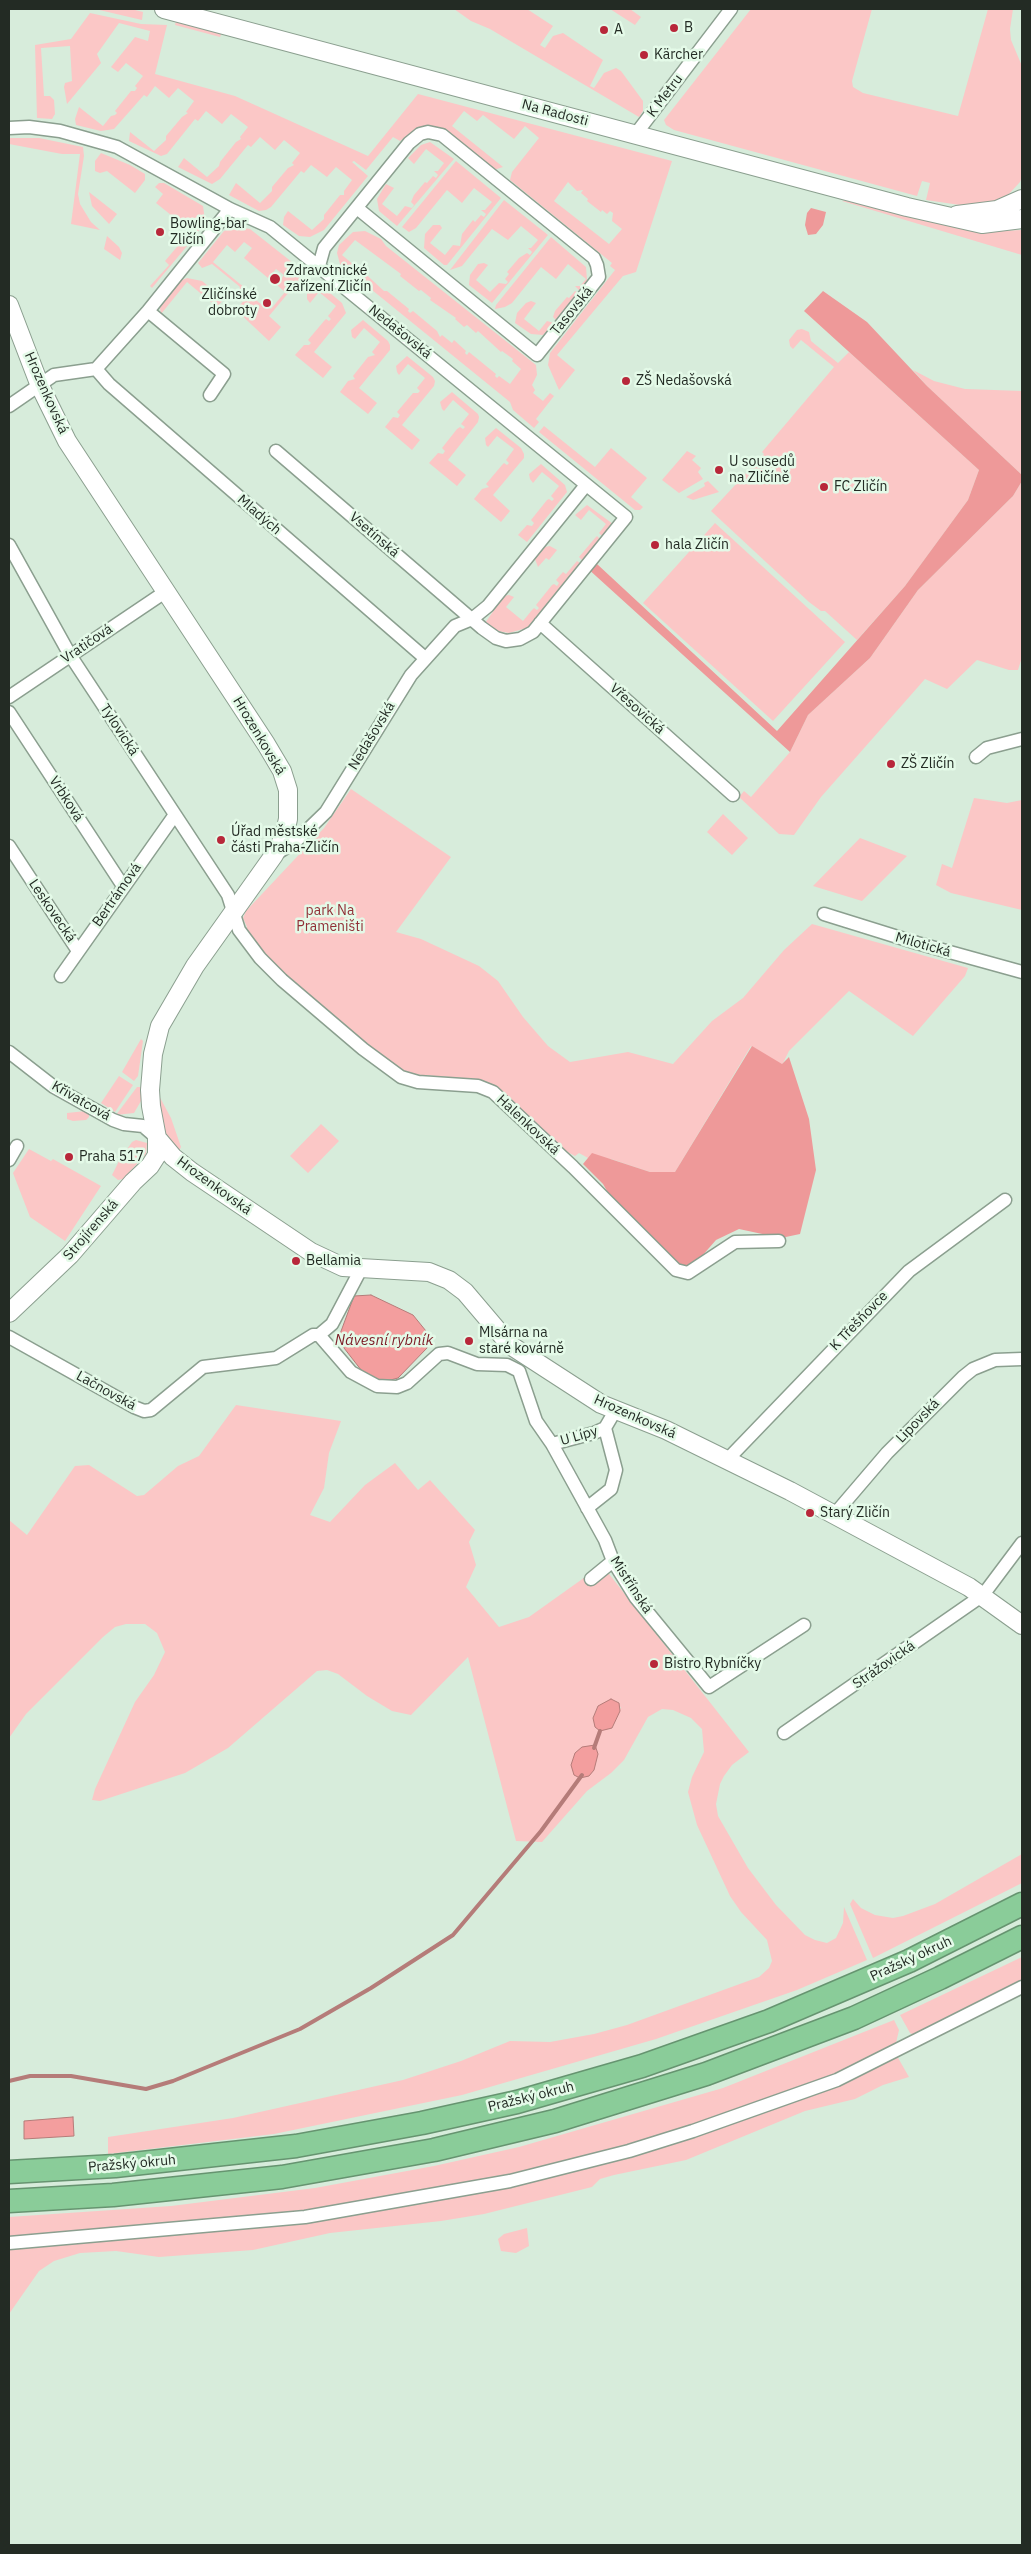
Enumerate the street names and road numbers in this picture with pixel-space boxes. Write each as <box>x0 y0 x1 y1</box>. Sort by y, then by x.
street label: K Metru <box>643 71 687 121</box>
street label: Na Radosti <box>520 96 590 130</box>
street label: Tasovská <box>547 283 597 339</box>
street label: Nedašovská <box>365 301 435 363</box>
street label: Hrozenkovská <box>20 349 72 437</box>
street label: Mladých <box>234 491 284 539</box>
street label: Vsetínská <box>346 509 402 561</box>
street label: Vratičová <box>58 621 116 667</box>
street label: Vřesovická <box>606 680 668 738</box>
street label: Hrozenkovská <box>229 694 289 778</box>
street label: Nedašovská <box>345 699 399 773</box>
street label: Tylovická <box>96 701 142 759</box>
street label: Vrbková <box>45 773 87 825</box>
street label: Bertrámová <box>89 860 145 930</box>
street label: Leskovecká <box>25 876 79 946</box>
street label: Milotická <box>893 929 953 961</box>
street label: Křivatcová <box>48 1077 114 1125</box>
street label: Halenkovská <box>493 1092 563 1158</box>
street label: Hrozenkovská <box>173 1153 255 1219</box>
street label: Strojírenská <box>60 1196 122 1264</box>
street label: K Třešňovce <box>826 1288 892 1354</box>
street label: Lačnovská <box>73 1368 139 1414</box>
street label: Hrozenkovská <box>591 1391 679 1443</box>
street label: Lipovská <box>893 1395 943 1447</box>
street label: U Lípy <box>558 1423 600 1449</box>
street label: Mistřínská <box>606 1553 656 1617</box>
street label: Strážovická <box>850 1637 918 1693</box>
street label: Pražský okruh <box>868 1933 954 1985</box>
street label: Pražský okruh <box>486 2078 576 2116</box>
street label: Pražský okruh <box>87 2152 177 2176</box>

